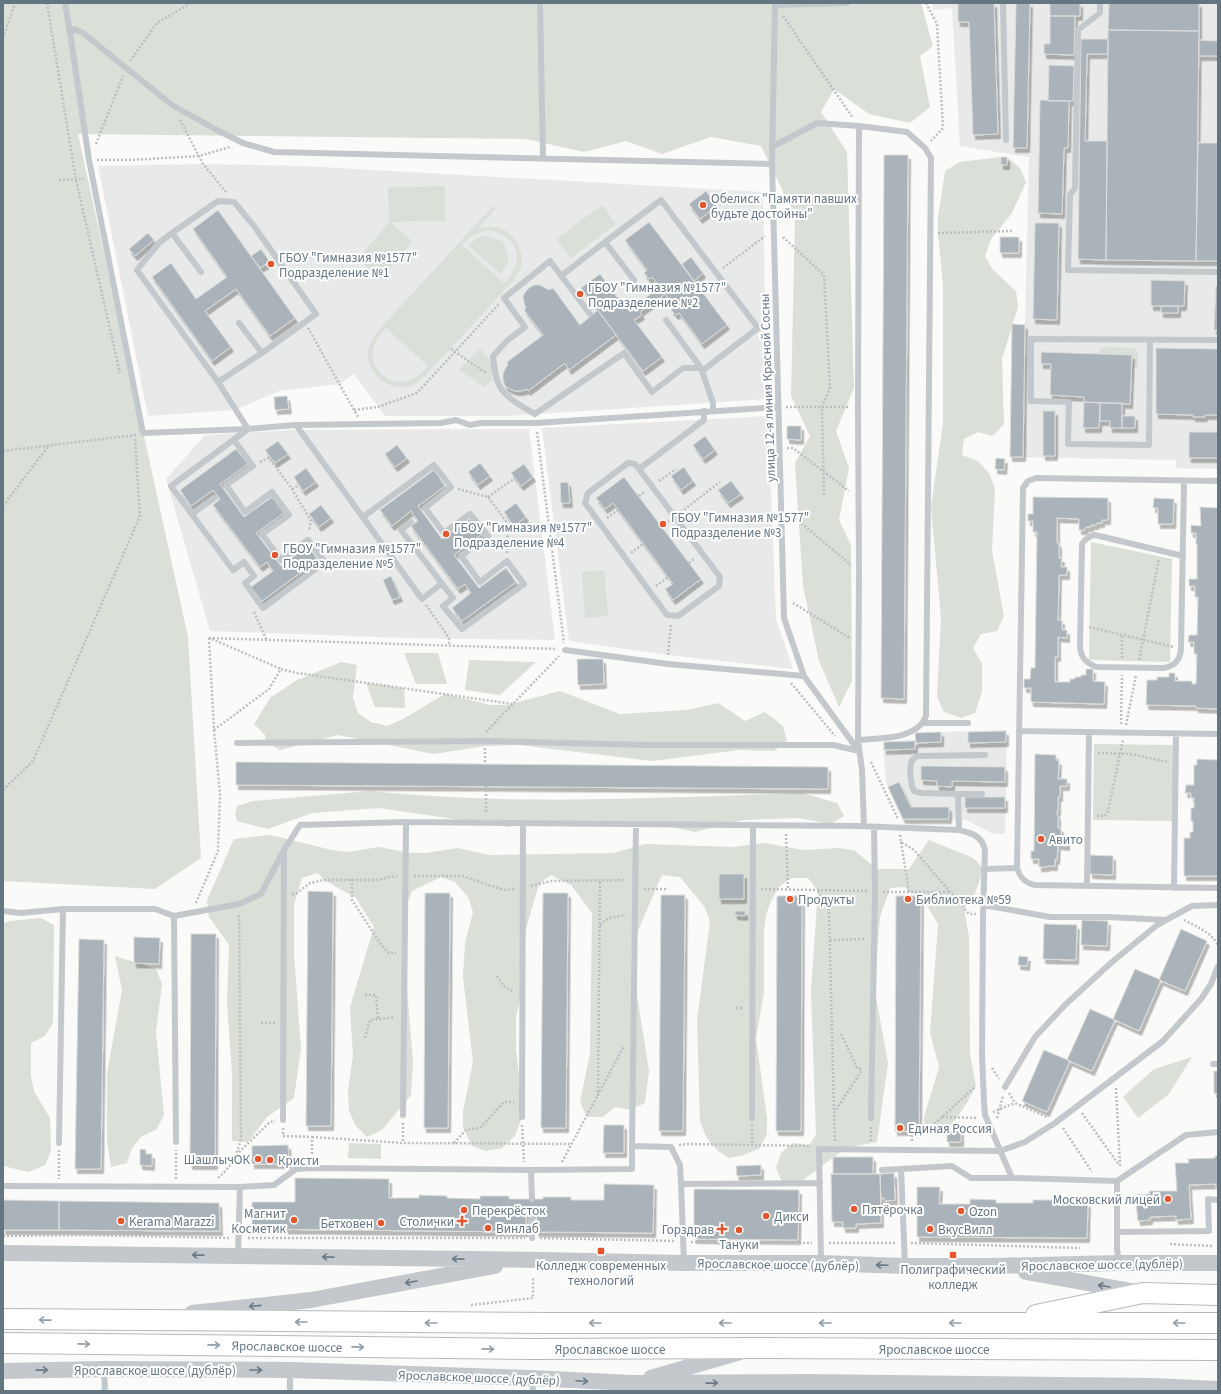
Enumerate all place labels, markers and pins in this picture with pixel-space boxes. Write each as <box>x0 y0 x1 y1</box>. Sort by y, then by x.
place label: Обелиск "Памяти павших будьте достойны" <box>711 190 857 223</box>
marker: Обелиск "Памяти павших будьте достойны" <box>698 200 708 210</box>
place label: ГБОУ "Гимназия №1577" Подразделение №1 <box>279 249 417 282</box>
marker: ГБОУ "Гимназия №1577" Подразделение №1 <box>266 259 276 269</box>
place label: ГБОУ "Гимназия №1577" Подразделение №2 <box>588 279 726 312</box>
marker: ГБОУ "Гимназия №1577" Подразделение №2 <box>575 289 585 299</box>
place label: ГБОУ "Гимназия №1577" Подразделение №3 <box>671 509 809 542</box>
place label: ГБОУ "Гимназия №1577" Подразделение №4 <box>454 519 592 552</box>
marker: ГБОУ "Гимназия №1577" Подразделение №3 <box>658 519 668 529</box>
marker: ГБОУ "Гимназия №1577" Подразделение №4 <box>441 529 451 539</box>
place label: ГБОУ "Гимназия №1577" Подразделение №5 <box>283 540 421 573</box>
marker: ГБОУ "Гимназия №1577" Подразделение №5 <box>270 550 280 560</box>
place label: Авито <box>1049 831 1083 849</box>
marker: Авито <box>1036 834 1046 844</box>
place label: Продукты <box>798 891 855 909</box>
place label: Библиотека №59 <box>916 891 1011 909</box>
marker: Продукты <box>785 894 795 904</box>
marker: Библиотека №59 <box>903 894 913 904</box>
place label: Единая Россия <box>908 1120 992 1138</box>
marker: Единая Россия <box>895 1123 905 1133</box>
place label: ШашлычОК <box>184 1151 250 1169</box>
place label: Кристи <box>278 1152 319 1170</box>
marker: ШашлычОК <box>253 1154 263 1164</box>
marker: Кристи <box>265 1155 275 1165</box>
place label: Московский лицей <box>1053 1191 1160 1209</box>
marker: Московский лицей <box>1163 1194 1173 1204</box>
place label: Пятёрочка <box>862 1201 923 1219</box>
place label: Перекрёсток <box>472 1202 546 1220</box>
place label: Ozon <box>969 1203 997 1221</box>
marker: Пятёрочка <box>849 1204 859 1214</box>
place label: Магнит Косметик <box>231 1205 287 1238</box>
marker: Перекрёсток <box>459 1205 469 1215</box>
marker: Ozon <box>956 1206 966 1216</box>
place label: Дикси <box>774 1208 809 1226</box>
marker: Дикси <box>761 1211 771 1221</box>
place label: Kerama Marazzi <box>129 1213 215 1231</box>
place label: Столички <box>399 1213 454 1231</box>
marker: Магнит Косметик <box>289 1215 299 1225</box>
place label: Бетховен <box>320 1215 373 1233</box>
marker: Kerama Marazzi <box>116 1216 126 1226</box>
marker: Столички <box>457 1216 467 1226</box>
marker: Бетховен <box>376 1218 386 1228</box>
place label: Винлаб <box>496 1220 539 1238</box>
place label: Горздрав <box>662 1221 714 1239</box>
place label: ВкусВилл <box>938 1221 993 1239</box>
marker: Винлаб <box>483 1223 493 1233</box>
marker: Горздрав <box>717 1224 727 1234</box>
marker: ВкусВилл <box>925 1224 935 1234</box>
marker: Тануки <box>734 1225 744 1235</box>
place label: Тануки <box>719 1236 759 1254</box>
marker: Колледж современных технологий <box>596 1246 606 1256</box>
marker: Полиграфический колледж <box>948 1250 958 1260</box>
place label: Колледж современных технологий <box>536 1257 666 1290</box>
place label: Полиграфический колледж <box>900 1261 1006 1294</box>

